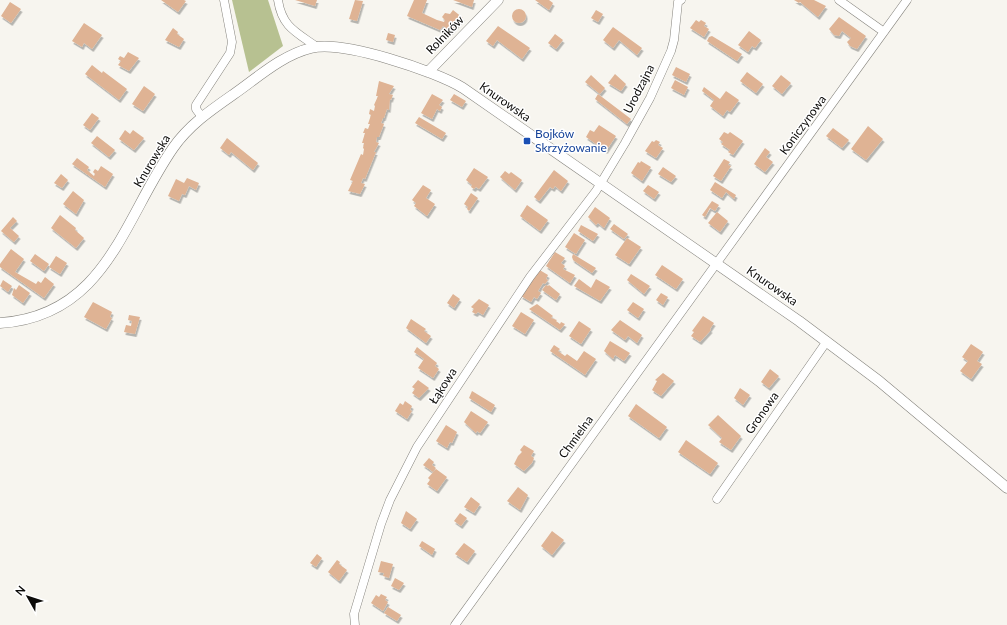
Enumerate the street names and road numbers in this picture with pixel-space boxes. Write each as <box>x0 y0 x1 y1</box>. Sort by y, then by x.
street label: Rolników <box>422 12 467 57</box>
street label: Urodzajna <box>620 62 657 116</box>
street label: Knurowska <box>477 79 534 125</box>
street label: Koniczynowa <box>776 92 829 157</box>
street label: Knurowska <box>130 132 173 190</box>
street label: Knurowska <box>744 263 801 309</box>
street label: Łąkowa <box>425 365 460 407</box>
street label: Gronowa <box>742 389 782 437</box>
street label: Chmielna <box>555 412 596 461</box>

